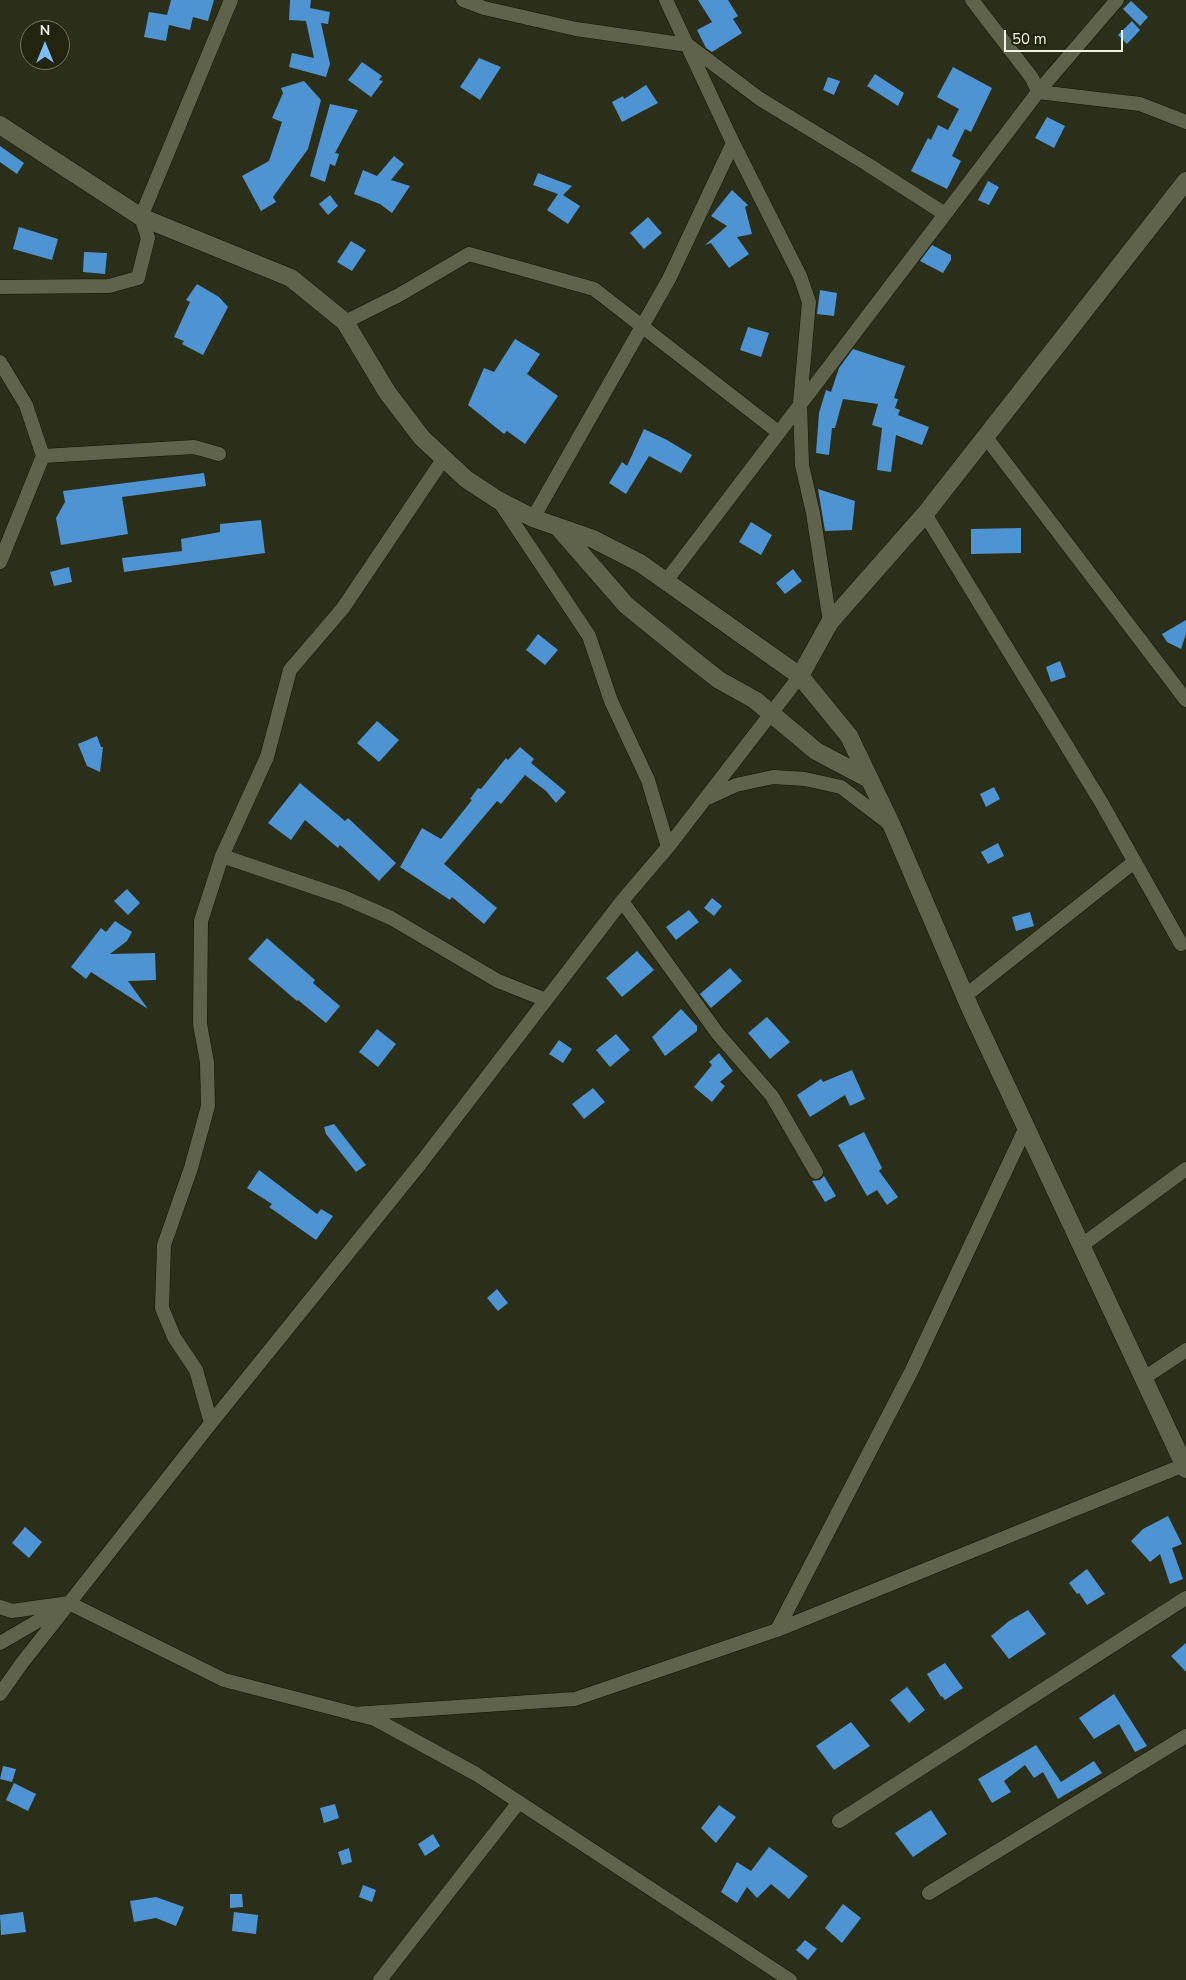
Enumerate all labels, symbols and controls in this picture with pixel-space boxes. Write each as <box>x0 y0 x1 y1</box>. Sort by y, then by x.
north arrow <box>20 20 70 70</box>
scale bar <box>1006 20 1125 52</box>
text: N <box>40 21 50 40</box>
text: 50 m <box>1012 29 1047 49</box>

